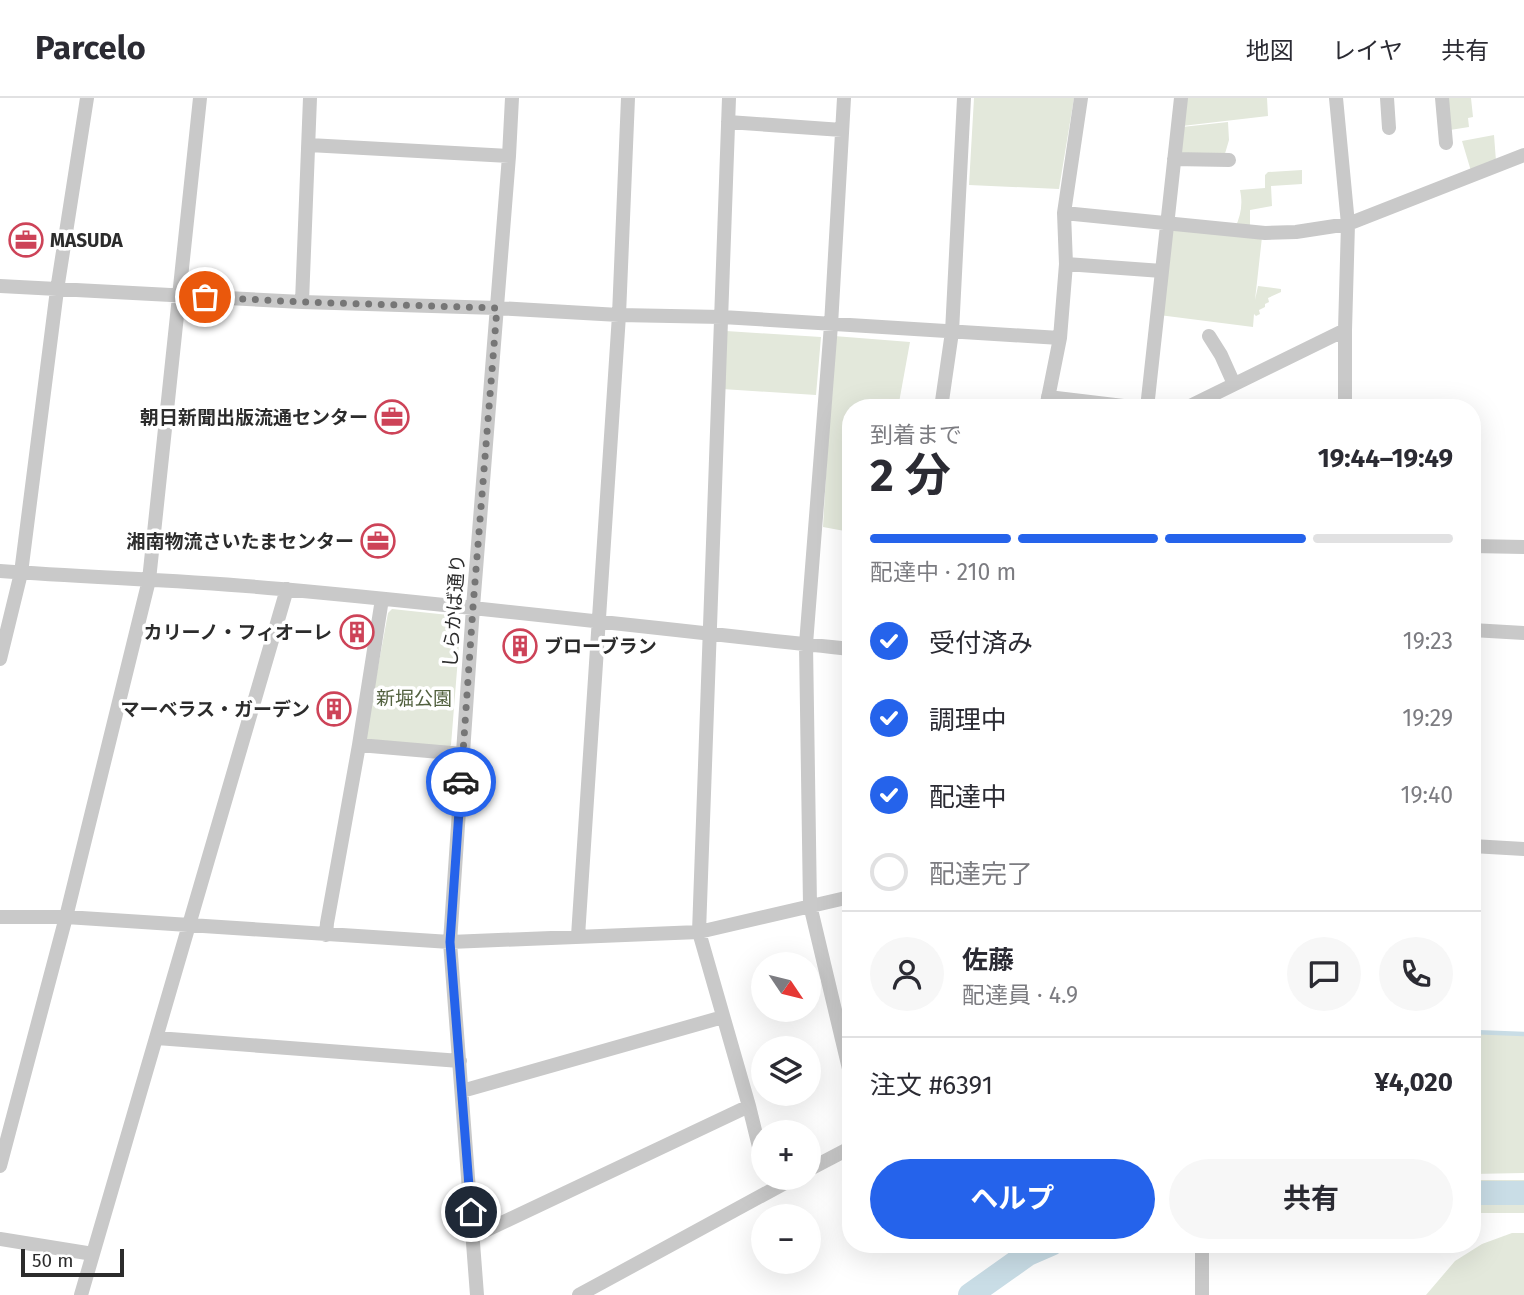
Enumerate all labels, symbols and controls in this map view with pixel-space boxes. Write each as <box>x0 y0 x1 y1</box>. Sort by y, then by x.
text: Parcelo <box>35 28 146 68</box>
text: 地図 <box>1246 37 1294 65</box>
text: レイヤ <box>1332 37 1403 65</box>
text: 共有 <box>1441 37 1489 65</box>
office icon: MASUDA <box>7 221 45 259</box>
place label: MASUDA <box>50 229 124 252</box>
pin <box>175 267 235 327</box>
icon: bag <box>186 278 224 316</box>
office icon: 朝日新聞出版流通センター <box>373 398 411 436</box>
place label: 朝日新聞出版流通センター <box>140 406 368 429</box>
text: 到着まで <box>870 421 962 449</box>
text: 19:44–19:49 <box>1318 443 1453 474</box>
text: 2 分 <box>870 448 951 503</box>
office icon: 湘南物流さいたまセンター <box>359 522 397 560</box>
place label: 湘南物流さいたまセンター <box>127 530 354 553</box>
street label: しらかば通り <box>439 553 469 669</box>
text: 配達中 · 210 m <box>870 558 1016 586</box>
building icon: カリーノ・フィオーレ <box>338 613 376 651</box>
place label: カリーノ・フィオーレ <box>144 621 332 644</box>
icon: check <box>870 622 908 660</box>
building icon: ブローブラン <box>501 627 539 665</box>
text: 19:23 <box>1403 627 1453 655</box>
text: 受付済み <box>929 628 1033 659</box>
place label: ブローブラン <box>544 635 657 658</box>
park label: 新堀公園 <box>376 687 452 710</box>
building icon: マーベラス・ガーデン <box>315 690 353 728</box>
place label: マーベラス・ガーデン <box>120 698 310 721</box>
icon: check <box>870 699 908 737</box>
text: 19:29 <box>1402 704 1453 732</box>
text: 調理中 <box>929 705 1007 736</box>
courier <box>426 747 496 817</box>
icon: car <box>442 763 480 801</box>
icon: check <box>870 776 908 814</box>
text: 19:40 <box>1400 781 1453 809</box>
text: 配達中 <box>929 782 1007 813</box>
text: 配達完了 <box>929 859 1033 890</box>
button: person <box>870 937 944 1011</box>
button: chat <box>1287 937 1361 1011</box>
button: phone <box>1379 937 1453 1011</box>
text: 佐藤 <box>962 945 1014 976</box>
north arrow <box>751 952 821 1022</box>
map controls <box>751 952 821 1274</box>
text: 配達員 · 4.9 <box>962 981 1078 1009</box>
button: layers <box>751 1036 821 1106</box>
text: ¥4,020 <box>1375 1067 1453 1098</box>
text: 注文 #6391 <box>870 1070 993 1101</box>
button: + <box>751 1120 821 1190</box>
button: ヘルプ <box>870 1159 1155 1239</box>
button: 共有 <box>1169 1159 1453 1239</box>
pin <box>441 1182 501 1242</box>
icon: home <box>452 1193 490 1231</box>
button: − <box>751 1204 821 1274</box>
scale bar <box>21 1246 124 1278</box>
text: 50 m <box>32 1249 73 1272</box>

